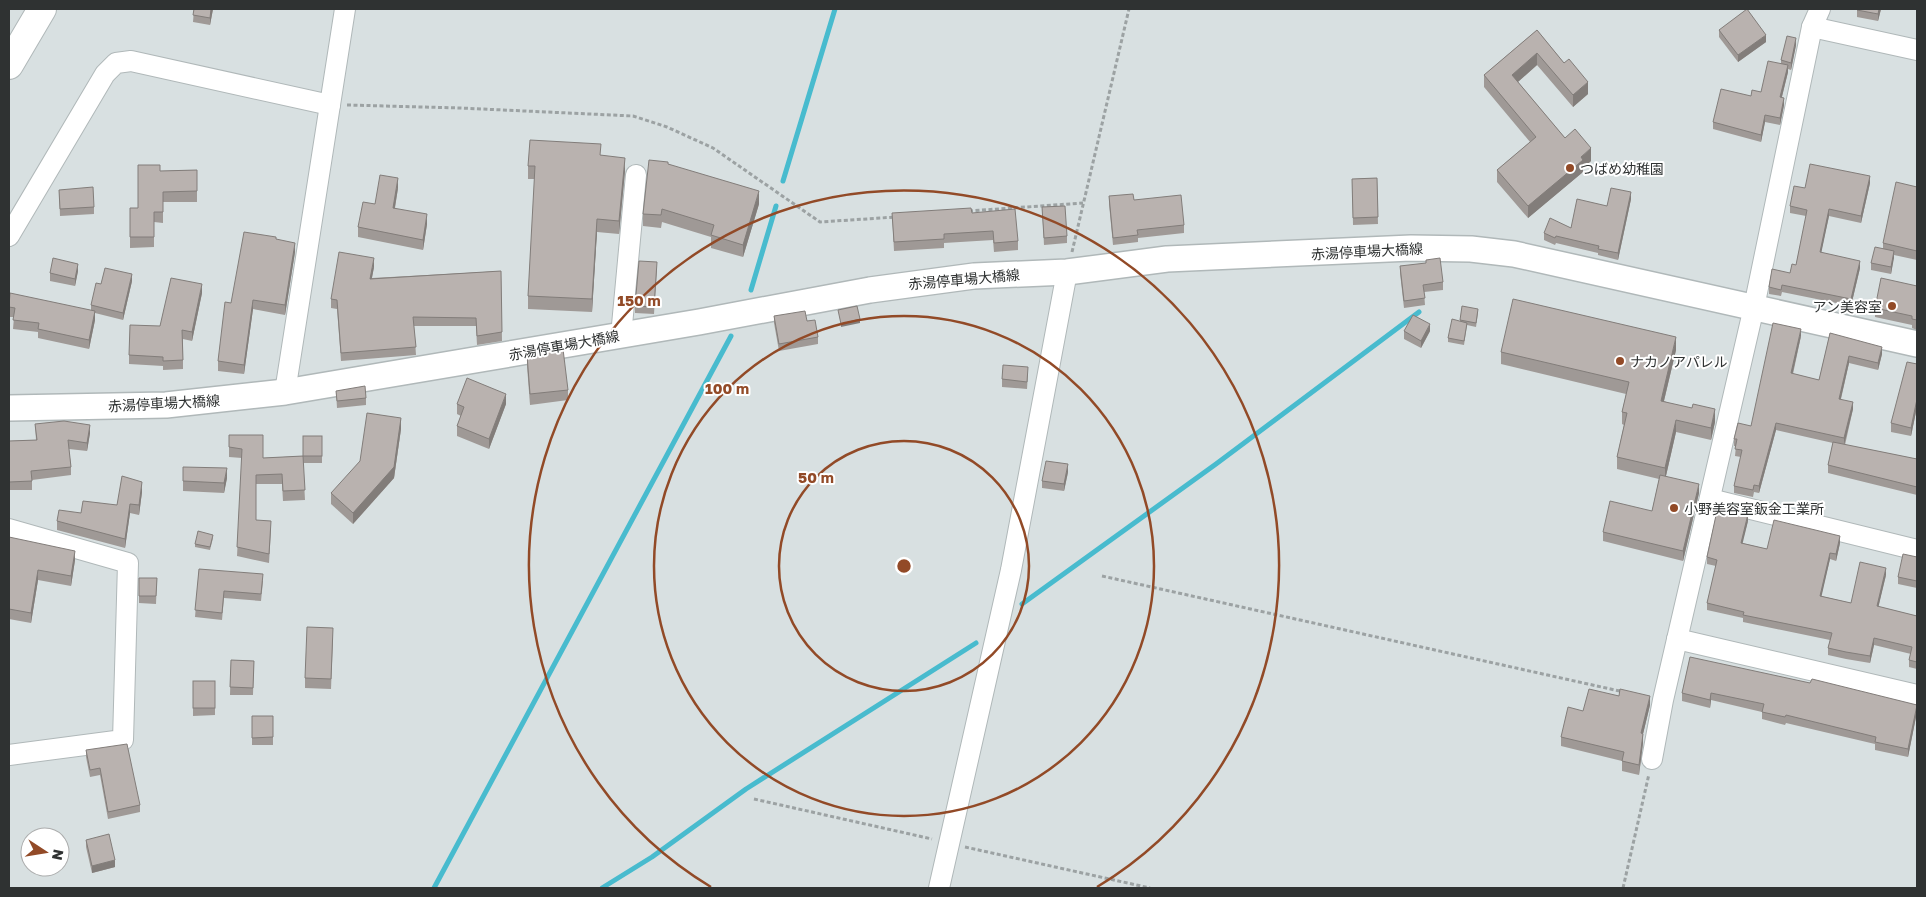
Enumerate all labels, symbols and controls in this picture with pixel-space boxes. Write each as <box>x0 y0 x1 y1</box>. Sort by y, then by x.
place label: つばめ幼稚園 <box>1580 160 1664 177</box>
marker: つばめ幼稚園 <box>1564 162 1576 174</box>
street label: 赤湯停車場大橋線 <box>1311 240 1423 262</box>
street label: 赤湯停車場大橋線 <box>907 266 1021 292</box>
text: 150 m <box>617 291 661 309</box>
place label: アン美容室 <box>1813 298 1882 315</box>
marker: アン美容室 <box>1886 300 1898 312</box>
street label: 赤湯停車場大橋線 <box>507 327 621 363</box>
place label: ナカノアパレル <box>1630 353 1728 370</box>
marker: ナカノアパレル <box>1614 355 1626 367</box>
text: 100 m <box>705 379 749 397</box>
street label: 赤湯停車場大橋線 <box>108 392 220 414</box>
text: 50 m <box>798 468 834 486</box>
place label: 小野美容室鈑金工業所 <box>1684 500 1824 517</box>
marker: 小野美容室鈑金工業所 <box>1668 502 1680 514</box>
centre of rings <box>895 557 913 575</box>
north arrow <box>20 827 70 877</box>
text: N <box>49 848 68 862</box>

